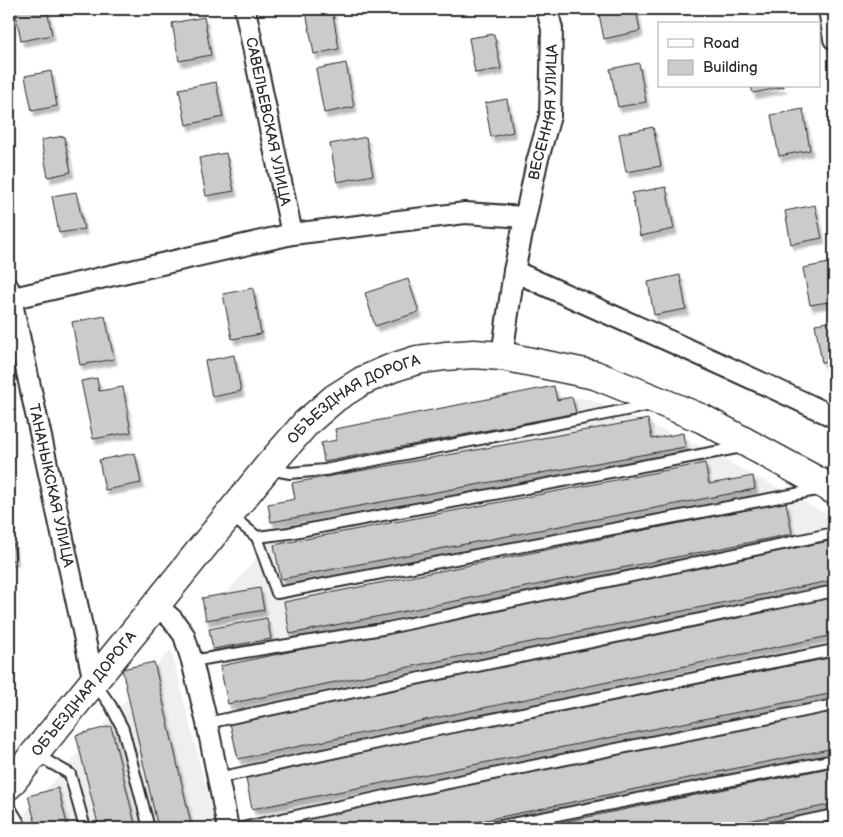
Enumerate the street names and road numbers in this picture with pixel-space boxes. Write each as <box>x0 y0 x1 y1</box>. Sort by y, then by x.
street label: САВЕЛЬЕВСКАЯ УЛИЦА <box>242 36 296 209</box>
street label: ВЕСЕННЯЯ УЛИЦА <box>524 43 561 182</box>
street label: ОБЪЕЗДНАЯ ДОРОГА <box>283 350 423 448</box>
street label: ТАНАНЫКСКАЯ УЛИЦА <box>25 402 79 570</box>
street label: ОБЪЕЗДНАЯ ДОРОГА <box>27 626 141 760</box>

